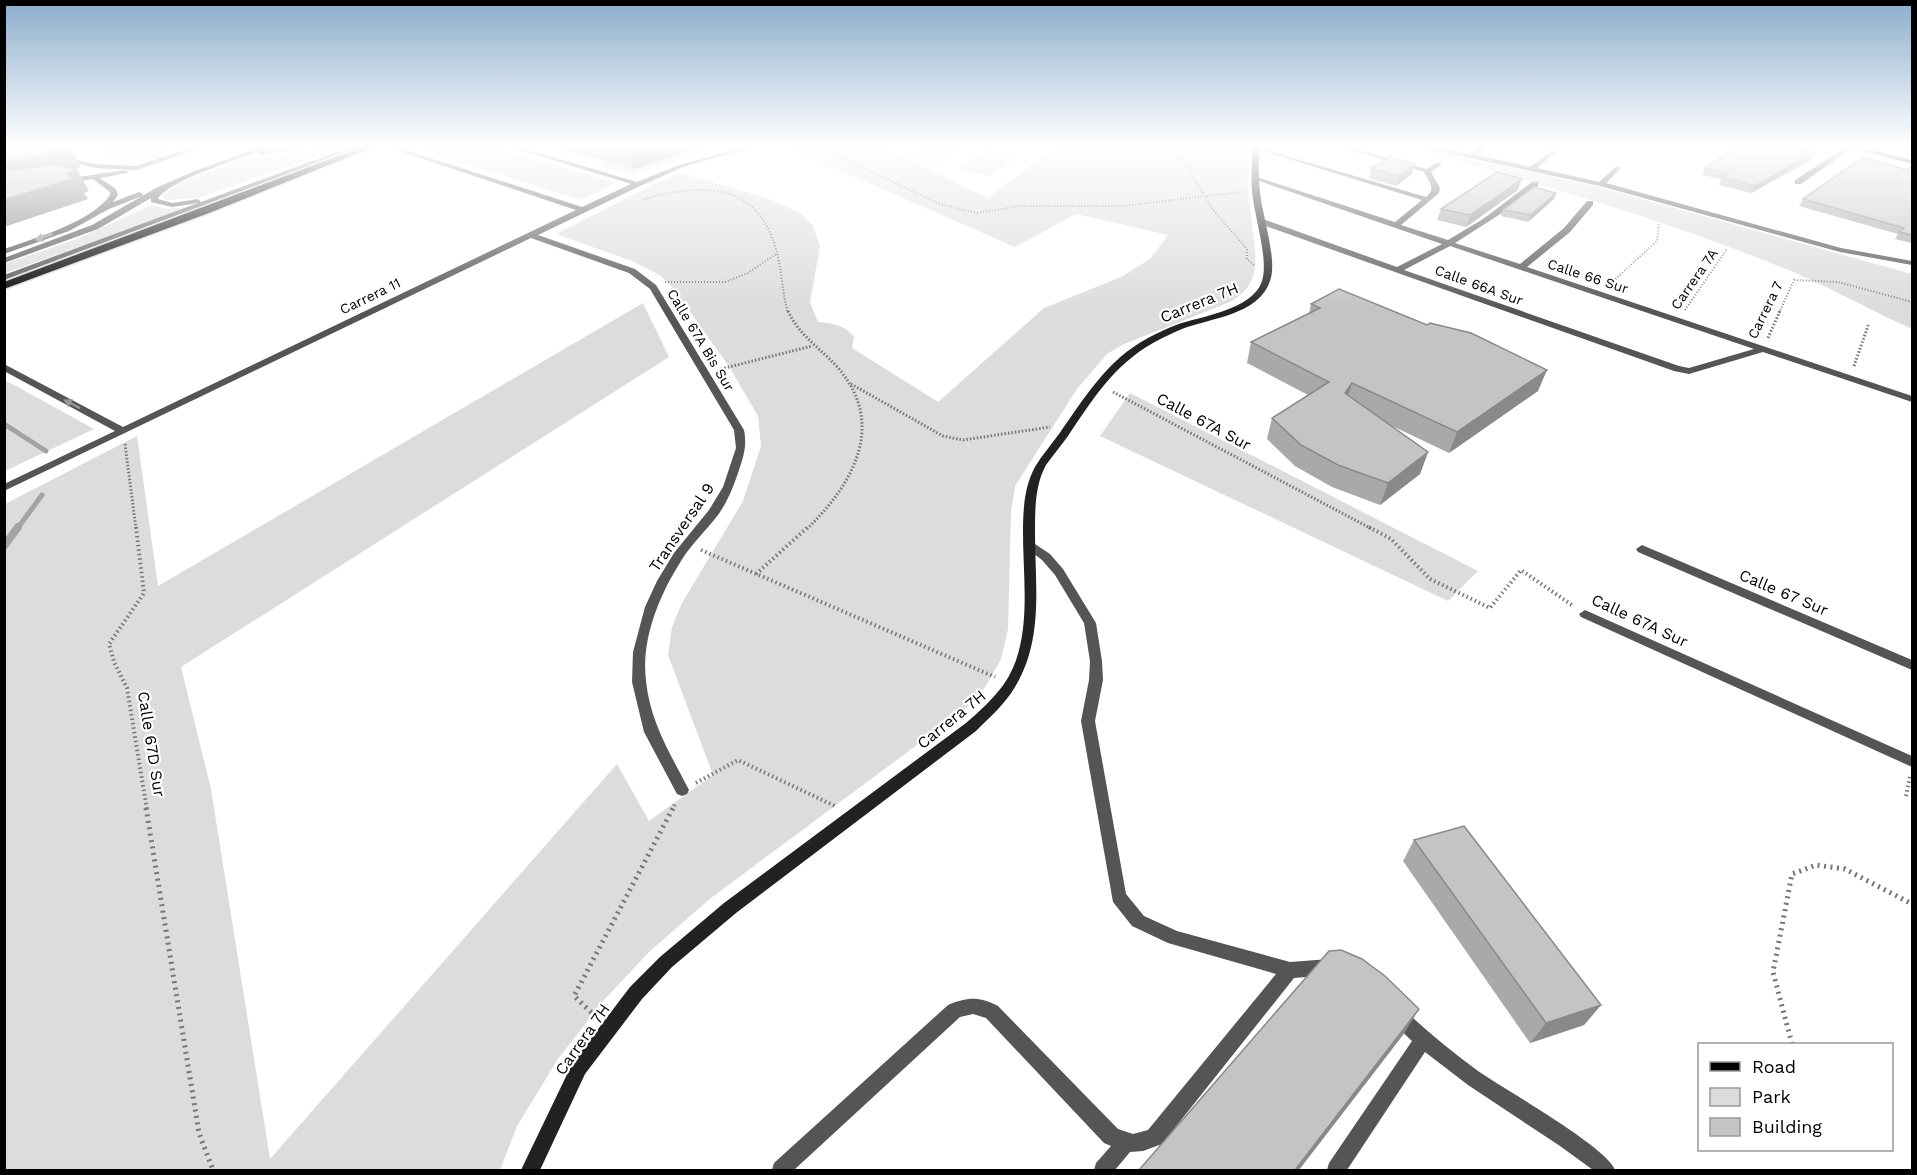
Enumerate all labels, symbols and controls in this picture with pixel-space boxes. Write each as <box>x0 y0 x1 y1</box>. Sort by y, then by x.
one-way arrow <box>35 233 53 243</box>
street label: Carrera 7A <box>1667 246 1721 312</box>
street label: Calle 66 Sur <box>1546 255 1631 297</box>
street label: Calle 66A Sur <box>1433 262 1526 308</box>
street label: Carrera 11 <box>337 274 403 318</box>
street label: Carrera 7H <box>1157 278 1241 327</box>
street label: Carrera 7 <box>1744 279 1786 341</box>
street label: Calle 67A Bis Sur <box>664 286 738 394</box>
street label: Calle 67A Sur <box>1153 389 1255 454</box>
one-way arrow <box>63 399 80 408</box>
street label: Transversal 9 <box>645 479 718 575</box>
street label: Calle 67 Sur <box>1737 565 1831 620</box>
street label: Calle 67A Sur <box>1589 590 1691 651</box>
street label: Carrera 7H <box>913 686 989 753</box>
street label: Calle 67D Sur <box>134 690 169 799</box>
street label: Carrera 7H <box>551 1000 614 1079</box>
legend <box>1698 1043 1893 1151</box>
text: Road <box>1752 1056 1796 1077</box>
text: Park <box>1752 1086 1791 1107</box>
text: Building <box>1752 1116 1822 1137</box>

